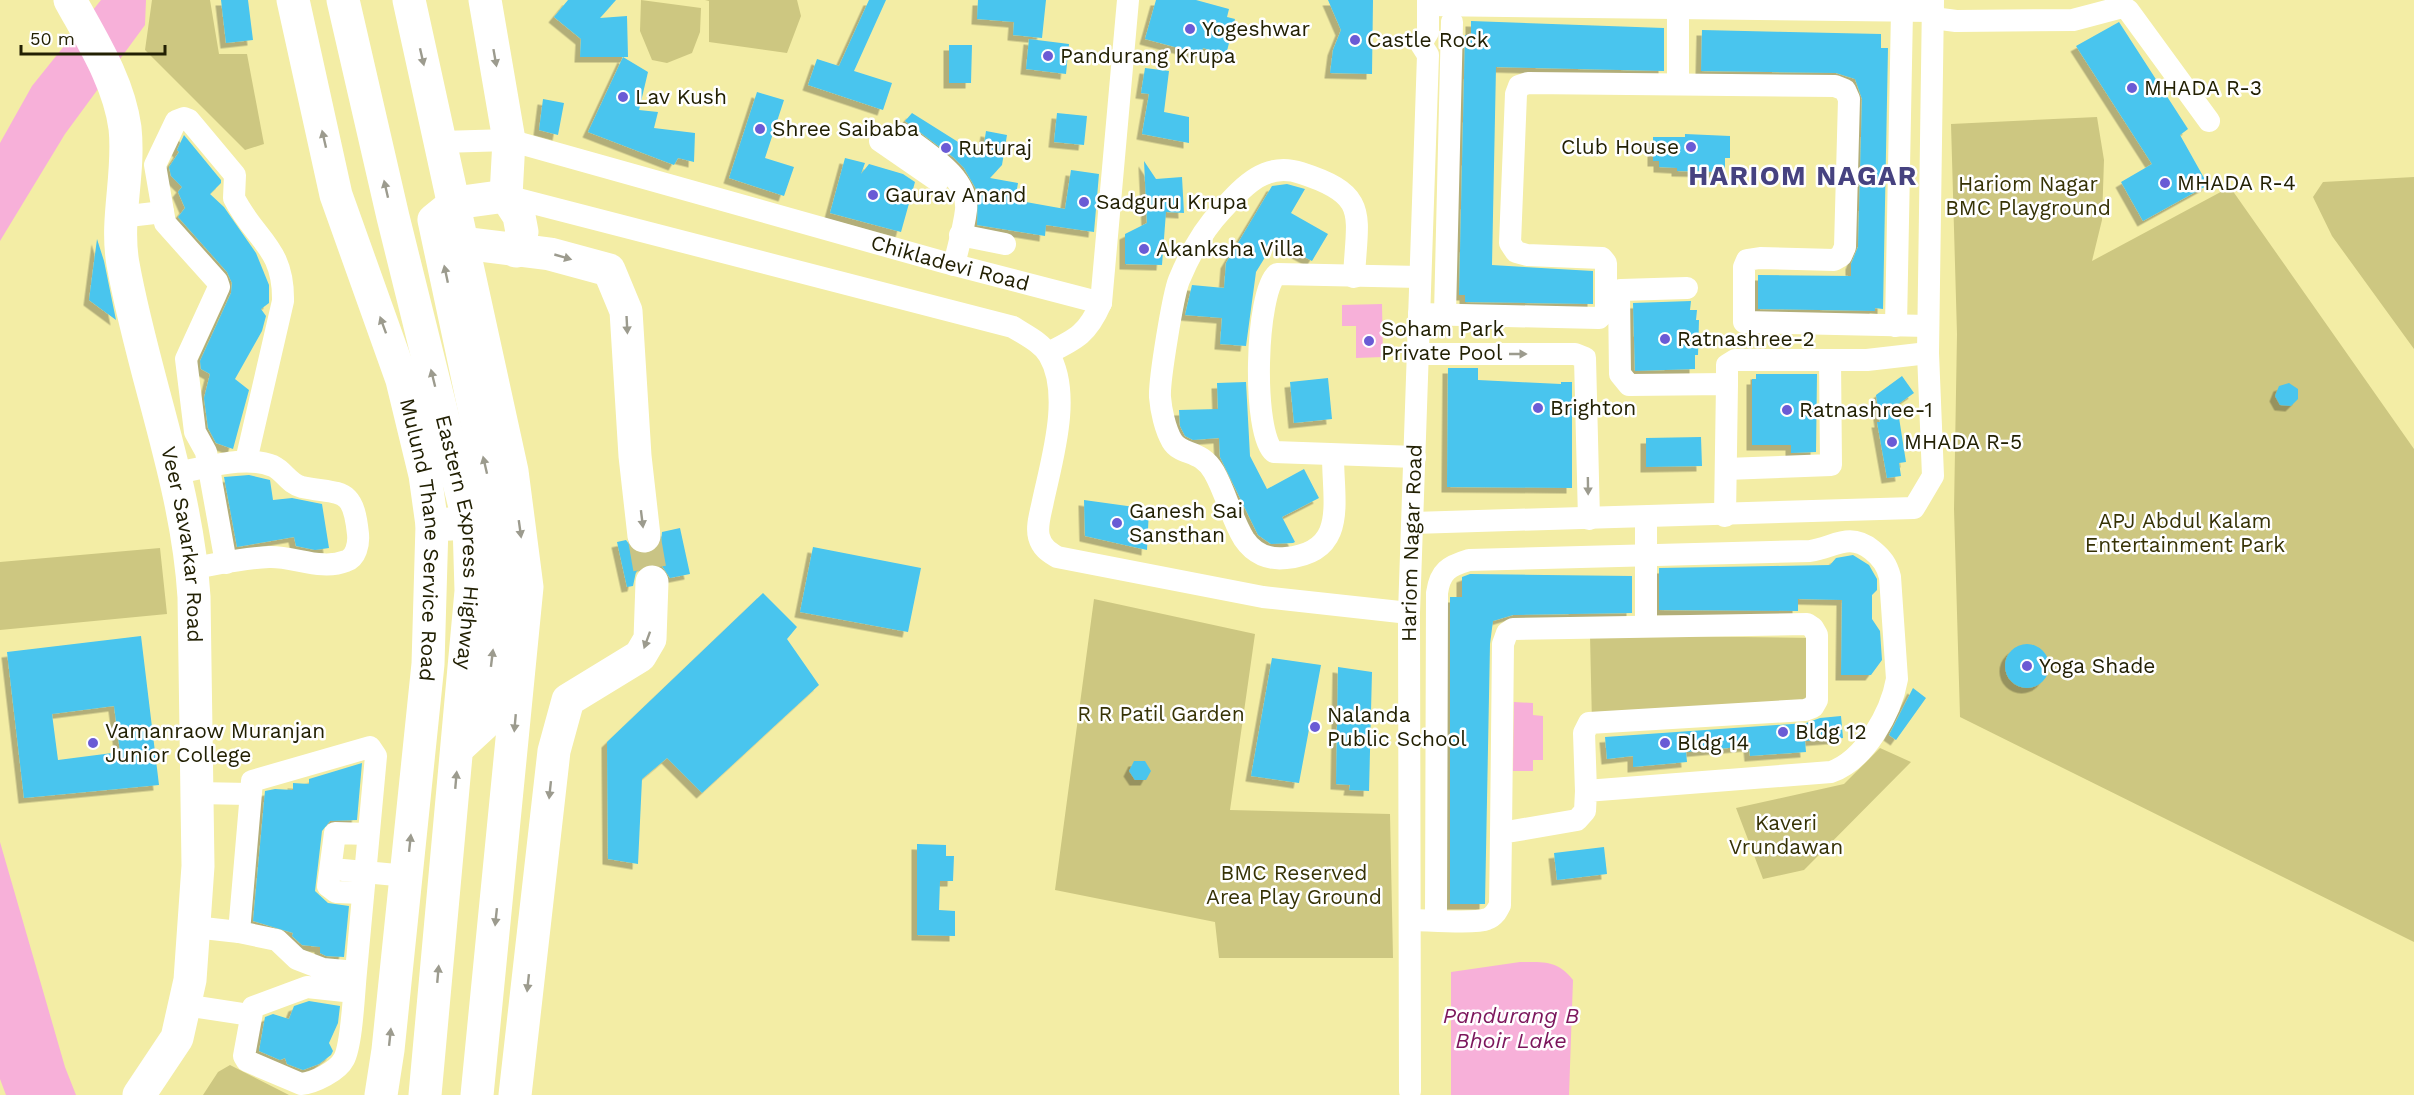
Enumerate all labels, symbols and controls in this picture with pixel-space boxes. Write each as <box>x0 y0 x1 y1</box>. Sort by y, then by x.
place label: Yogeshwar <box>1202 16 1310 41</box>
scale bar <box>21 18 165 56</box>
marker: Yogeshwar <box>1183 22 1197 36</box>
place label: Castle Rock <box>1367 27 1489 52</box>
text: 50 m <box>30 28 75 49</box>
marker: Castle Rock <box>1348 33 1362 47</box>
place label: Pandurang Krupa <box>1060 43 1236 68</box>
one-way arrow <box>418 48 427 67</box>
one-way arrow <box>491 48 500 67</box>
marker: Pandurang Krupa <box>1041 49 1055 63</box>
place label: MHADA R-3 <box>2144 75 2262 100</box>
marker: MHADA R-3 <box>2125 81 2139 95</box>
place label: Lav Kush <box>635 84 727 109</box>
marker: Lav Kush <box>616 90 630 104</box>
place label: Shree Saibaba <box>772 116 919 141</box>
marker: Shree Saibaba <box>753 122 767 136</box>
one-way arrow <box>319 129 328 148</box>
place label: Club House <box>1561 134 1679 159</box>
place label: Ruturaj <box>958 135 1032 160</box>
marker: Club House <box>1684 140 1698 154</box>
marker: Ruturaj <box>939 141 953 155</box>
district label: HARIOM NAGAR <box>1688 160 1918 192</box>
place label: MHADA R-4 <box>2177 170 2296 195</box>
park label: Hariom Nagar BMC Playground <box>1945 171 2111 220</box>
marker: MHADA R-4 <box>2158 176 2172 190</box>
one-way arrow <box>381 180 391 198</box>
place label: Gaurav Anand <box>885 182 1026 207</box>
marker: Gaurav Anand <box>866 188 880 202</box>
place label: Sadguru Krupa <box>1096 189 1248 214</box>
marker: Sadguru Krupa <box>1077 195 1091 209</box>
street label: Chikladevi Road <box>868 229 1032 296</box>
place label: Akanksha Villa <box>1156 236 1304 261</box>
marker: Akanksha Villa <box>1137 242 1151 256</box>
one-way arrow <box>554 253 572 262</box>
one-way arrow <box>440 265 450 283</box>
one-way arrow <box>378 316 388 334</box>
one-way arrow <box>622 316 631 335</box>
place label: Soham Park Private Pool <box>1381 316 1504 365</box>
place label: Ratnashree-2 <box>1677 326 1815 351</box>
marker: Ratnashree-2 <box>1658 332 1672 346</box>
marker: Soham Park Private Pool <box>1362 334 1376 348</box>
one-way arrow <box>1509 349 1528 359</box>
one-way arrow <box>427 369 437 387</box>
place label: Brighton <box>1550 395 1636 420</box>
street label: Mulund Thane Service Road <box>395 396 445 683</box>
place label: Ratnashree-1 <box>1799 397 1933 422</box>
marker: Brighton <box>1531 401 1545 415</box>
marker: Ratnashree-1 <box>1780 403 1794 417</box>
street label: Eastern Express Highway <box>431 412 484 671</box>
place label: MHADA R-5 <box>1904 429 2022 454</box>
marker: MHADA R-5 <box>1885 435 1899 449</box>
street label: Veer Savarkar Road <box>156 444 208 643</box>
street label: Hariom Nagar Road <box>1396 444 1427 642</box>
one-way arrow <box>480 455 490 474</box>
one-way arrow <box>1584 476 1593 495</box>
place label: Ganesh Sai Sansthan <box>1129 498 1243 547</box>
park label: APJ Abdul Kalam Entertainment Park <box>2085 508 2285 557</box>
one-way arrow <box>637 510 647 529</box>
marker: Ganesh Sai Sansthan <box>1110 516 1124 530</box>
one-way arrow <box>515 520 524 539</box>
one-way arrow <box>642 631 652 649</box>
one-way arrow <box>488 649 497 668</box>
place label: Yoga Shade <box>2039 653 2155 678</box>
marker: Yoga Shade <box>2020 659 2034 673</box>
park label: R R Patil Garden <box>1077 701 1245 726</box>
place label: Nalanda Public School <box>1327 702 1467 751</box>
one-way arrow <box>510 714 520 733</box>
place label: Vamanraow Muranjan Junior College <box>105 718 325 767</box>
place label: Bldg 12 <box>1795 719 1867 744</box>
marker: Nalanda Public School <box>1308 720 1322 734</box>
marker: Bldg 12 <box>1776 725 1790 739</box>
place label: Bldg 14 <box>1677 730 1749 755</box>
marker: Vamanraow Muranjan Junior College <box>86 736 100 750</box>
marker: Bldg 14 <box>1658 736 1672 750</box>
one-way arrow <box>451 770 461 789</box>
one-way arrow <box>545 780 554 799</box>
park label: Kaveri Vrundawan <box>1729 810 1843 859</box>
one-way arrow <box>405 834 415 853</box>
park label: BMC Reserved Area Play Ground <box>1206 860 1382 909</box>
one-way arrow <box>491 908 501 927</box>
one-way arrow <box>433 965 443 984</box>
one-way arrow <box>523 974 532 993</box>
water label: Pandurang B Bhoir Lake <box>1443 1003 1579 1053</box>
one-way arrow <box>385 1028 395 1047</box>

